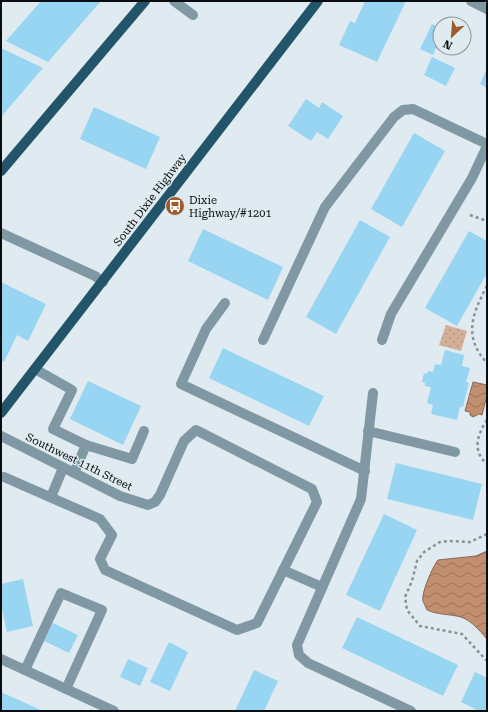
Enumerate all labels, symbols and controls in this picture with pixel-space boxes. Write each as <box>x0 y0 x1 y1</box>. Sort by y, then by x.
north arrow <box>432 16 472 56</box>
text: N <box>441 37 454 52</box>
street label: South Dixie Highway <box>111 151 189 249</box>
place label: Dixie Highway/#1201 <box>189 194 272 220</box>
bus stop icon: Dixie Highway/#1201 <box>164 195 186 217</box>
street label: Southwest 11th Street <box>24 431 134 493</box>

